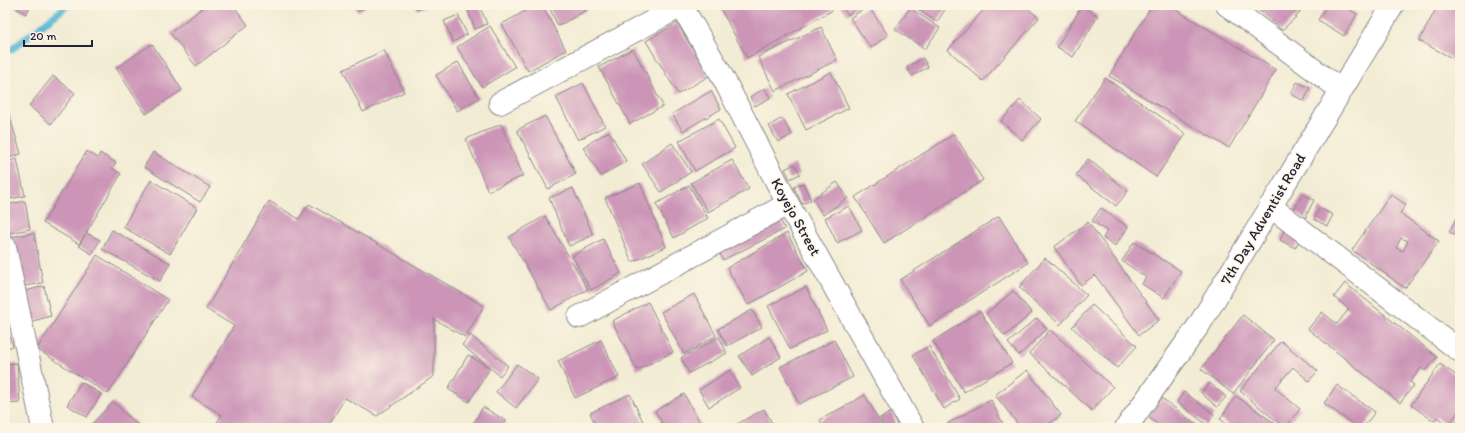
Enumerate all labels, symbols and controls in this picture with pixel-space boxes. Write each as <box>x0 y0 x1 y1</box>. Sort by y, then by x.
scale bar <box>24 22 92 48</box>
text: 20 m <box>30 29 57 43</box>
street label: 7th Day Adventist Road <box>1217 149 1310 288</box>
street label: Koyejo Street <box>767 175 825 259</box>

